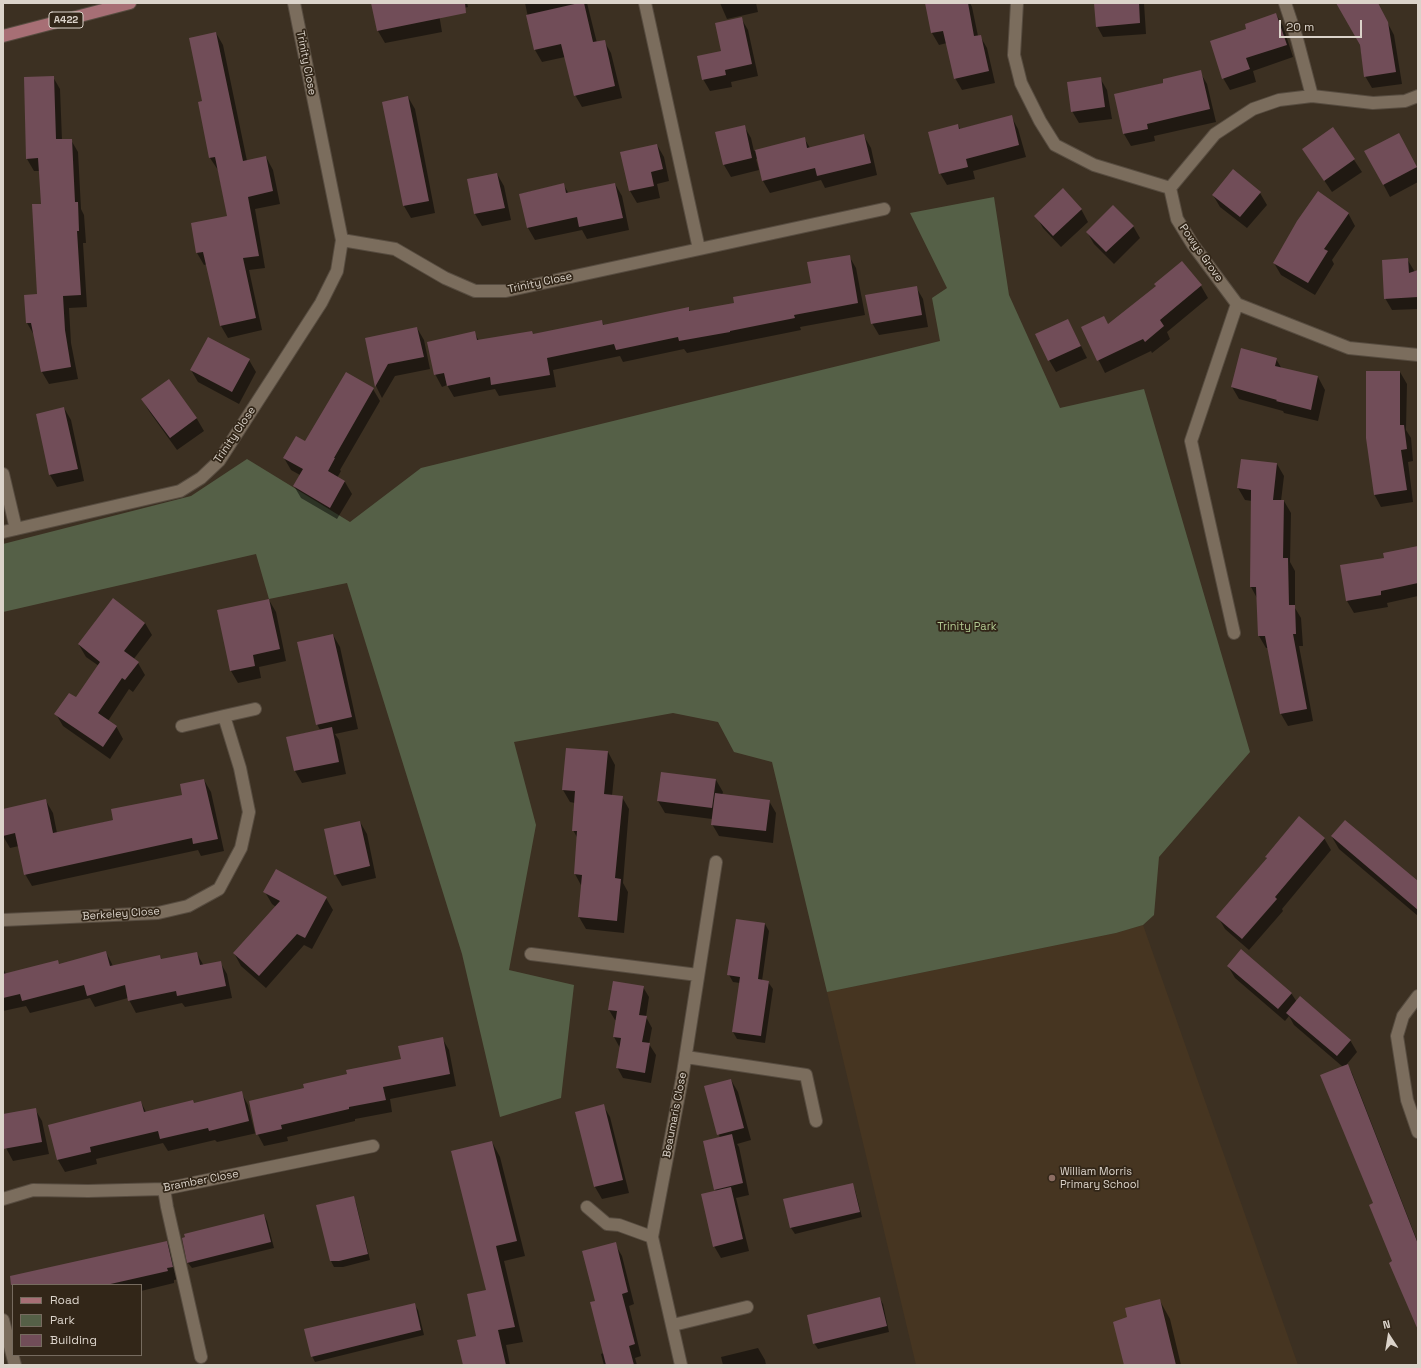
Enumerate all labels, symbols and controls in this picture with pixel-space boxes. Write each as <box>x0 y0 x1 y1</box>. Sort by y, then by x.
road number: A422 <box>49 12 83 28</box>
scale bar <box>1281 12 1364 38</box>
text: 20 m <box>1286 19 1314 35</box>
street label: Trinity Close <box>293 30 319 96</box>
street label: Powys Grove <box>1176 222 1226 284</box>
street label: Trinity Close <box>507 270 573 296</box>
street label: Trinity Close <box>211 404 259 466</box>
park label: Trinity Park <box>937 620 997 634</box>
street label: Berkeley Close <box>82 905 160 923</box>
street label: Beaumaris Close <box>660 1071 690 1159</box>
place label: William Morris Primary School <box>1060 1165 1139 1191</box>
street label: Bramber Close <box>162 1167 240 1195</box>
marker: William Morris Primary School <box>1047 1173 1057 1183</box>
legend <box>12 1284 142 1356</box>
text: Road <box>50 1292 79 1308</box>
text: Park <box>50 1312 75 1328</box>
north arrow <box>1369 1316 1409 1356</box>
text: N <box>1381 1317 1392 1332</box>
text: Building <box>50 1332 97 1348</box>

